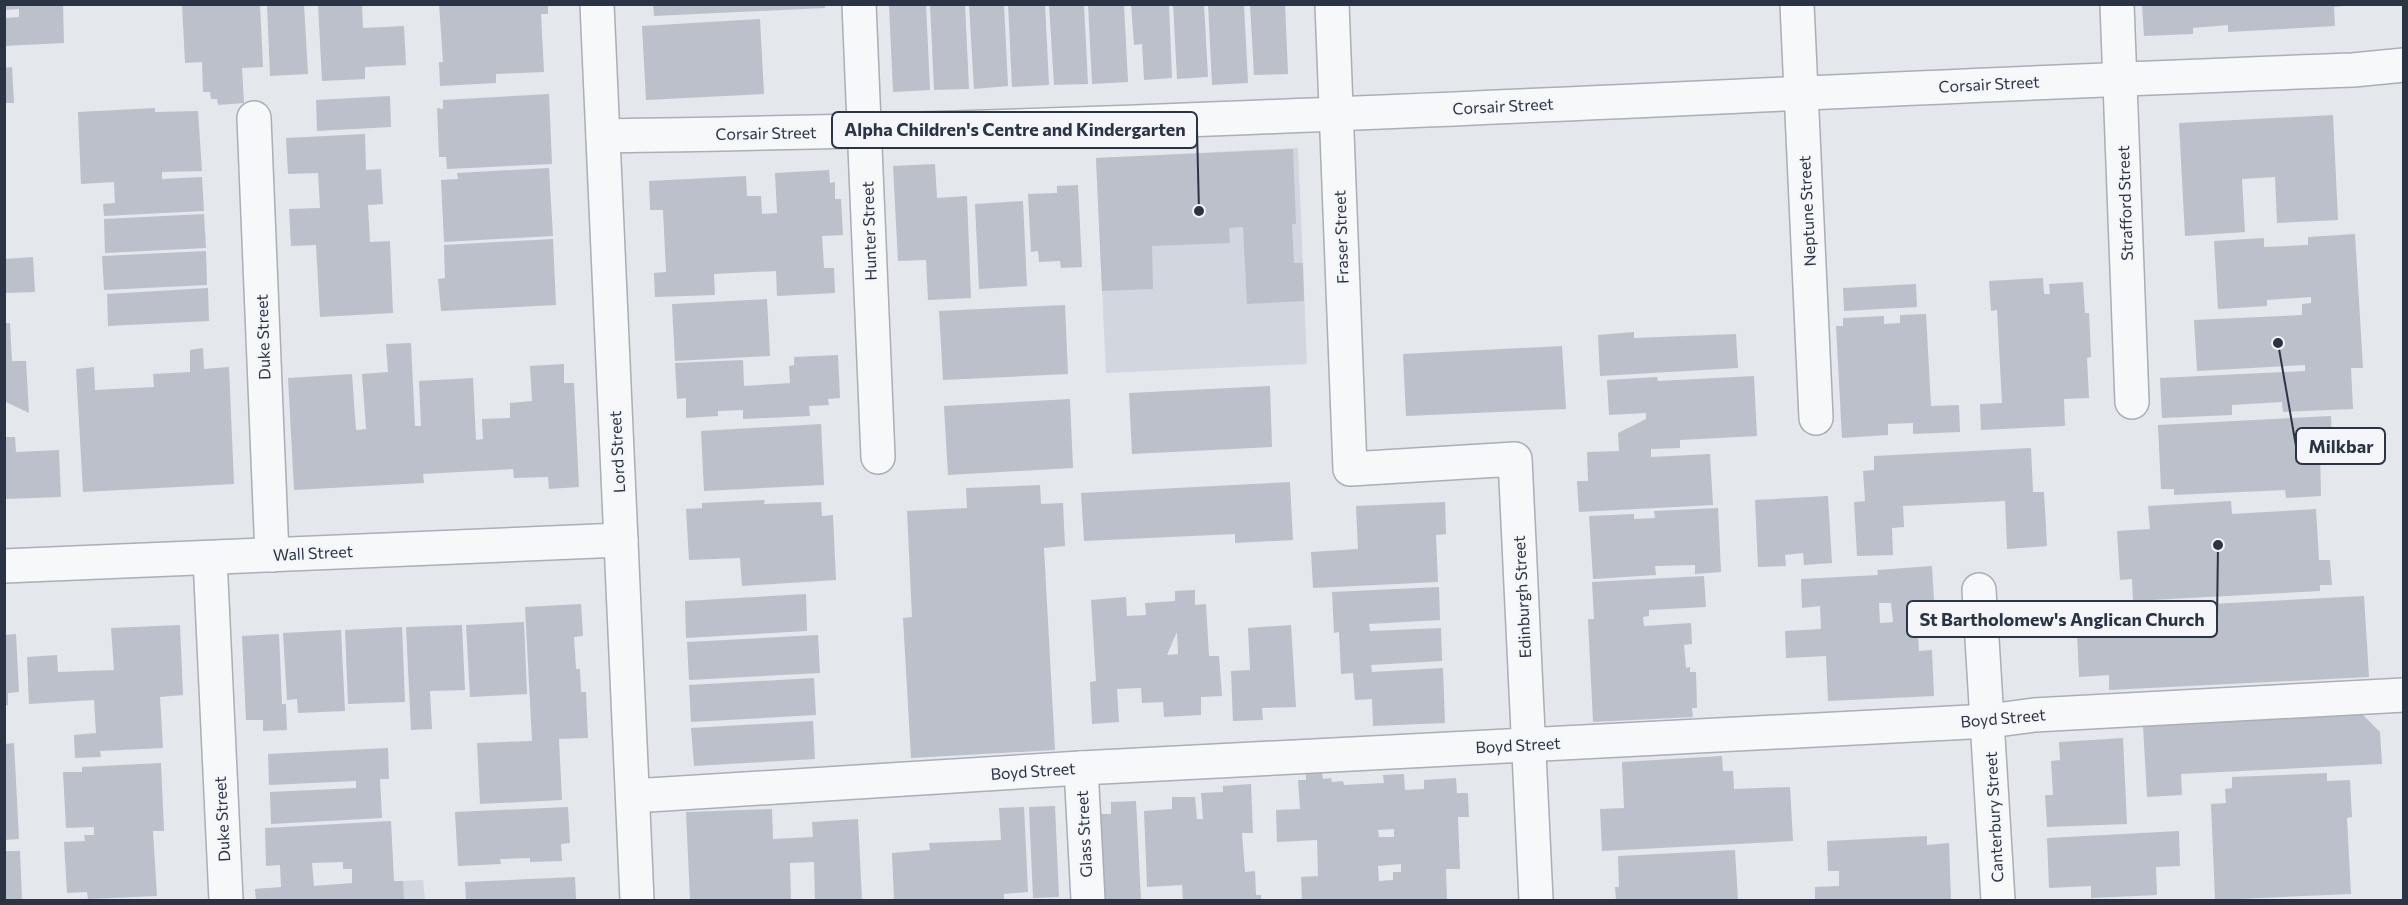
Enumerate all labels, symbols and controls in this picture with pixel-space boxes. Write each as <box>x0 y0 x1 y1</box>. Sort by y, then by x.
street label: Corsair Street <box>1938 71 2040 96</box>
street label: Corsair Street <box>1452 93 1554 118</box>
callout: Alpha Children's Centre and Kindergarten <box>832 112 1197 148</box>
text: Alpha Children's Centre and Kindergarten <box>844 118 1186 140</box>
street label: Corsair Street <box>715 122 817 143</box>
street label: Strafford Street <box>2113 145 2136 261</box>
street label: Neptune Street <box>1794 155 1819 267</box>
street label: Hunter Street <box>857 180 880 281</box>
street label: Fraser Street <box>1329 189 1352 284</box>
street label: Duke Street <box>251 293 273 380</box>
street label: Lord Street <box>605 410 628 494</box>
callout: Milkbar <box>2296 428 2385 464</box>
text: Milkbar <box>2308 435 2374 457</box>
street label: Edinburgh Street <box>1509 535 1534 659</box>
street label: Wall Street <box>272 541 354 564</box>
callout: St Bartholomew's Anglican Church <box>1907 601 2217 637</box>
text: St Bartholomew's Anglican Church <box>1919 608 2205 630</box>
street label: Boyd Street <box>1960 704 2047 731</box>
street label: Boyd Street <box>1475 733 1561 756</box>
street label: Canterbury Street <box>1981 751 2006 883</box>
street label: Boyd Street <box>990 758 1077 783</box>
street label: Duke Street <box>210 775 233 862</box>
street label: Glass Street <box>1072 790 1095 878</box>

